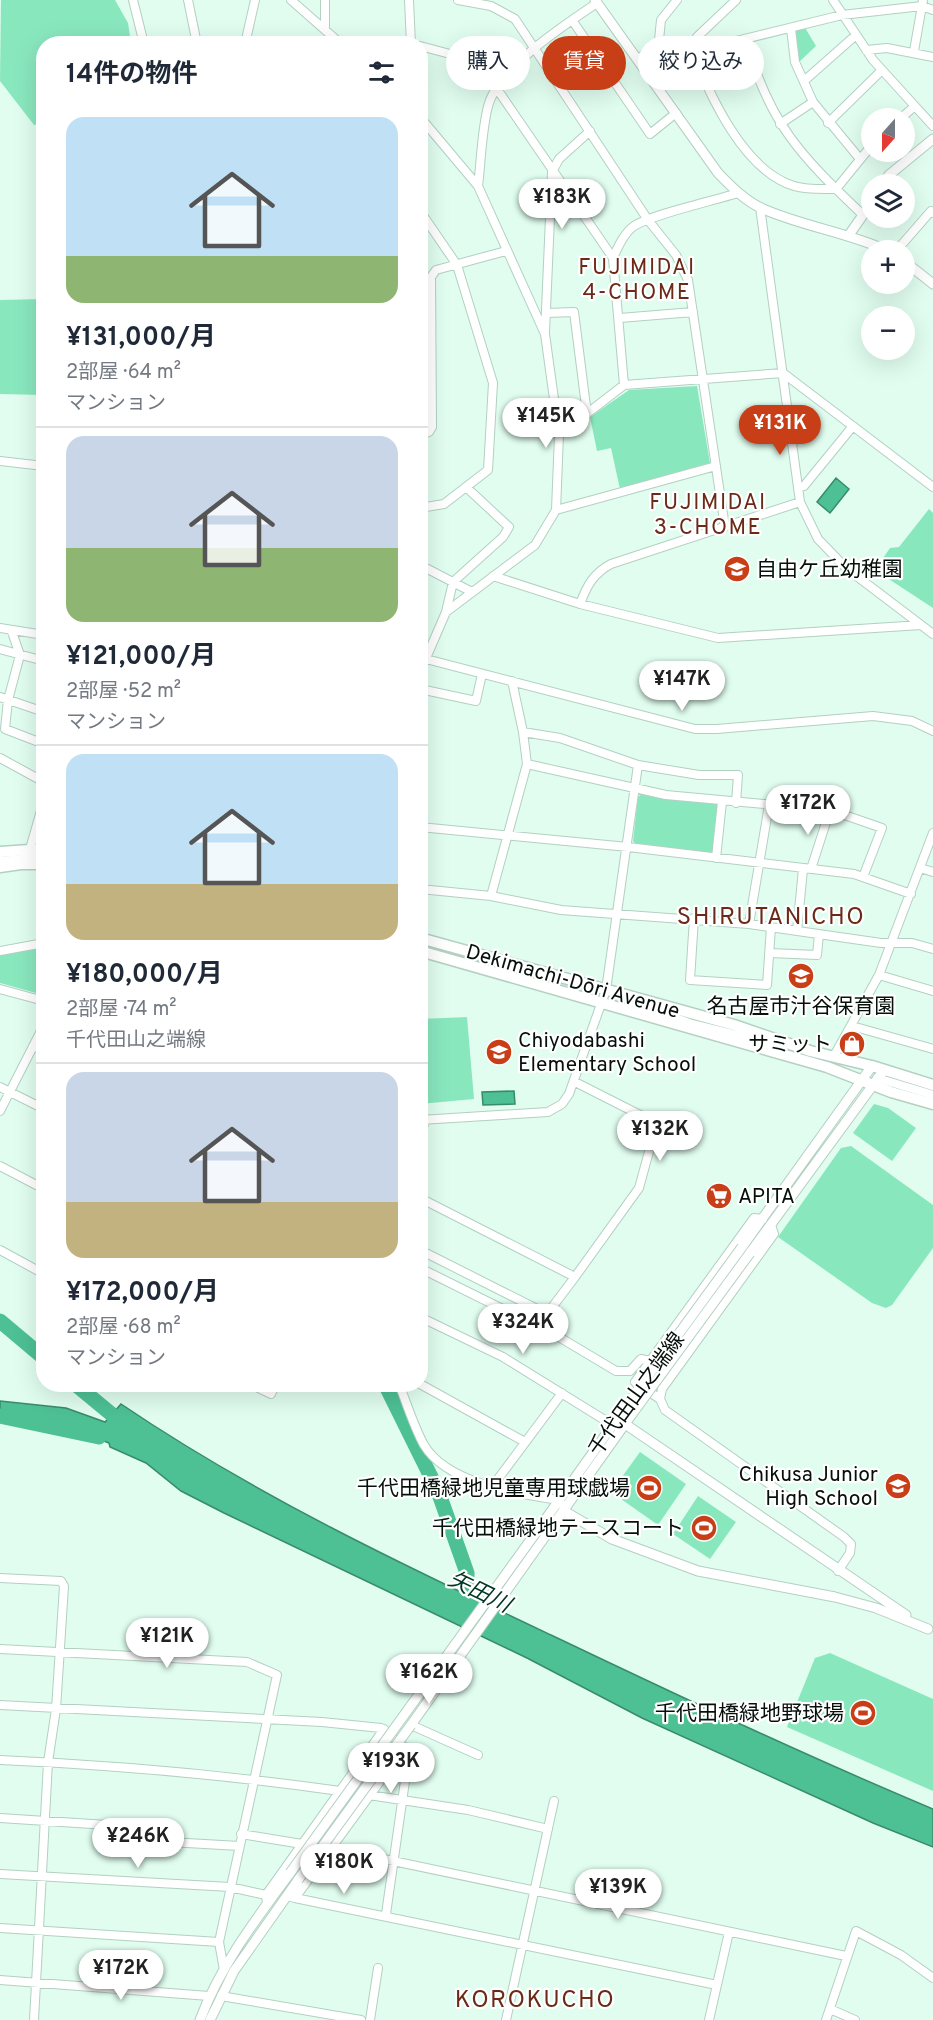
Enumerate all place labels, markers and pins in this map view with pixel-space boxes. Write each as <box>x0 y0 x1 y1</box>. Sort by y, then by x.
pin: ¥183K <box>520 179 604 230</box>
pin: ¥145K <box>504 398 588 449</box>
pin: ¥131K <box>738 405 822 456</box>
school or university icon: 自由ケ丘幼稚園 <box>722 554 752 584</box>
place label: 自由ケ丘幼稚園 <box>756 557 903 584</box>
pin: ¥147K <box>640 661 724 712</box>
pin: ¥172K <box>766 785 850 836</box>
school or university icon: 名古屋市汁谷保育園 <box>786 961 816 991</box>
place label: 名古屋市汁谷保育園 <box>707 994 896 1021</box>
place label: Chiyodabashi Elementary School <box>518 1028 696 1079</box>
shop icon: サミット <box>837 1029 867 1059</box>
place label: サミット <box>748 1032 832 1059</box>
school or university icon: Chiyodabashi Elementary School <box>484 1037 514 1067</box>
pin: ¥132K <box>618 1111 702 1162</box>
supermarket icon: APITA <box>704 1181 734 1211</box>
place label: APITA <box>738 1184 795 1211</box>
pin: ¥324K <box>481 1304 565 1355</box>
place label: Chikusa Junior High School <box>739 1462 878 1513</box>
school or university icon: Chikusa Junior High School <box>883 1471 913 1501</box>
sports icon: 千代田橋緑地児童専用球戯場 <box>634 1473 664 1503</box>
place label: 千代田橋緑地児童専用球戯場 <box>357 1476 630 1503</box>
sports icon: 千代田橋緑地テニスコート <box>689 1513 719 1543</box>
place label: 千代田橋緑地テニスコート <box>432 1516 684 1543</box>
pin: ¥121K <box>125 1618 209 1669</box>
pin: ¥162K <box>387 1654 471 1705</box>
sports icon: 千代田橋緑地野球場 <box>848 1698 878 1728</box>
place label: 千代田橋緑地野球場 <box>655 1701 844 1728</box>
pin: ¥193K <box>349 1743 433 1794</box>
pin: ¥246K <box>96 1818 180 1869</box>
pin: ¥180K <box>302 1844 386 1895</box>
pin: ¥139K <box>576 1869 660 1920</box>
pin: ¥172K <box>79 1950 163 2001</box>

